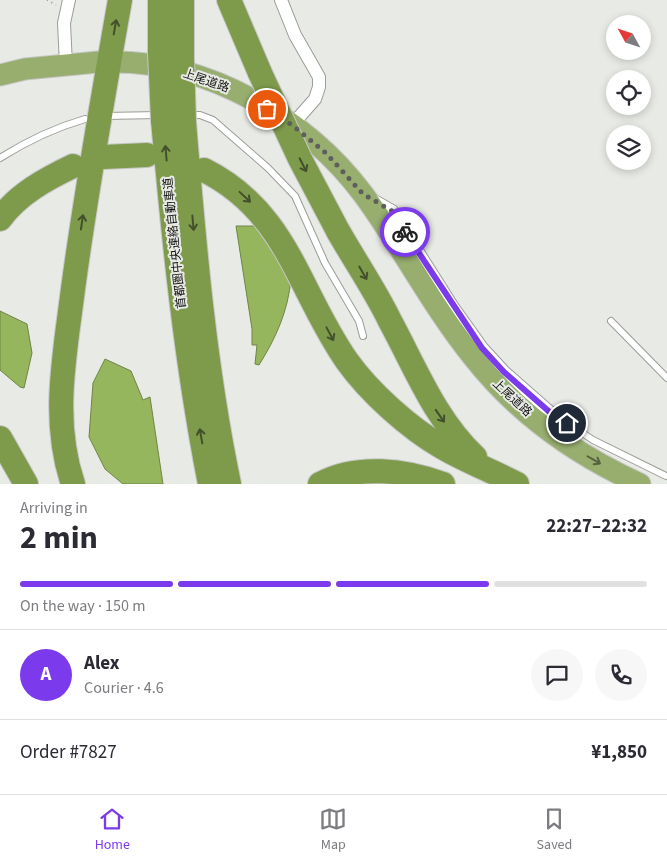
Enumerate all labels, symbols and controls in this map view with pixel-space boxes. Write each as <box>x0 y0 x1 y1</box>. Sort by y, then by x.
north arrow <box>606 15 651 60</box>
map controls <box>606 15 651 170</box>
one-way arrow <box>111 20 121 36</box>
street label: 上尾道路 <box>181 65 231 97</box>
button: locate <box>606 70 651 115</box>
pin <box>246 88 288 130</box>
icon: bag <box>253 95 281 123</box>
button: layers <box>606 125 651 170</box>
one-way arrow <box>161 146 171 162</box>
one-way arrow <box>299 157 308 172</box>
street label: 首都圏中央連絡自動車道 <box>160 176 190 310</box>
one-way arrow <box>238 191 251 203</box>
courier <box>380 207 430 257</box>
one-way arrow <box>78 214 88 230</box>
one-way arrow <box>188 214 197 230</box>
icon: bike <box>391 218 419 246</box>
one-way arrow <box>358 266 368 280</box>
one-way arrow <box>326 326 335 341</box>
street label: 上尾道路 <box>489 375 535 421</box>
pin <box>546 402 588 444</box>
one-way arrow <box>435 409 445 423</box>
icon: home <box>553 409 581 437</box>
one-way arrow <box>195 428 205 444</box>
one-way arrow <box>586 456 601 465</box>
text: Arriving in <box>20 497 88 519</box>
text: 22:27–22:32 <box>546 513 647 540</box>
text: 2 min <box>20 515 98 561</box>
text: On the way · 150 m <box>20 595 145 617</box>
button: chat <box>531 649 583 701</box>
button: phone <box>595 649 647 701</box>
text: Alex <box>84 650 120 677</box>
text: A <box>41 661 51 688</box>
text: Courier · 4.6 <box>84 677 164 699</box>
text: Order #7827 <box>20 739 117 766</box>
text: ¥1,850 <box>591 739 647 766</box>
tab: Home <box>95 805 130 855</box>
tab: Map <box>319 805 347 855</box>
tab: Saved <box>537 805 572 855</box>

